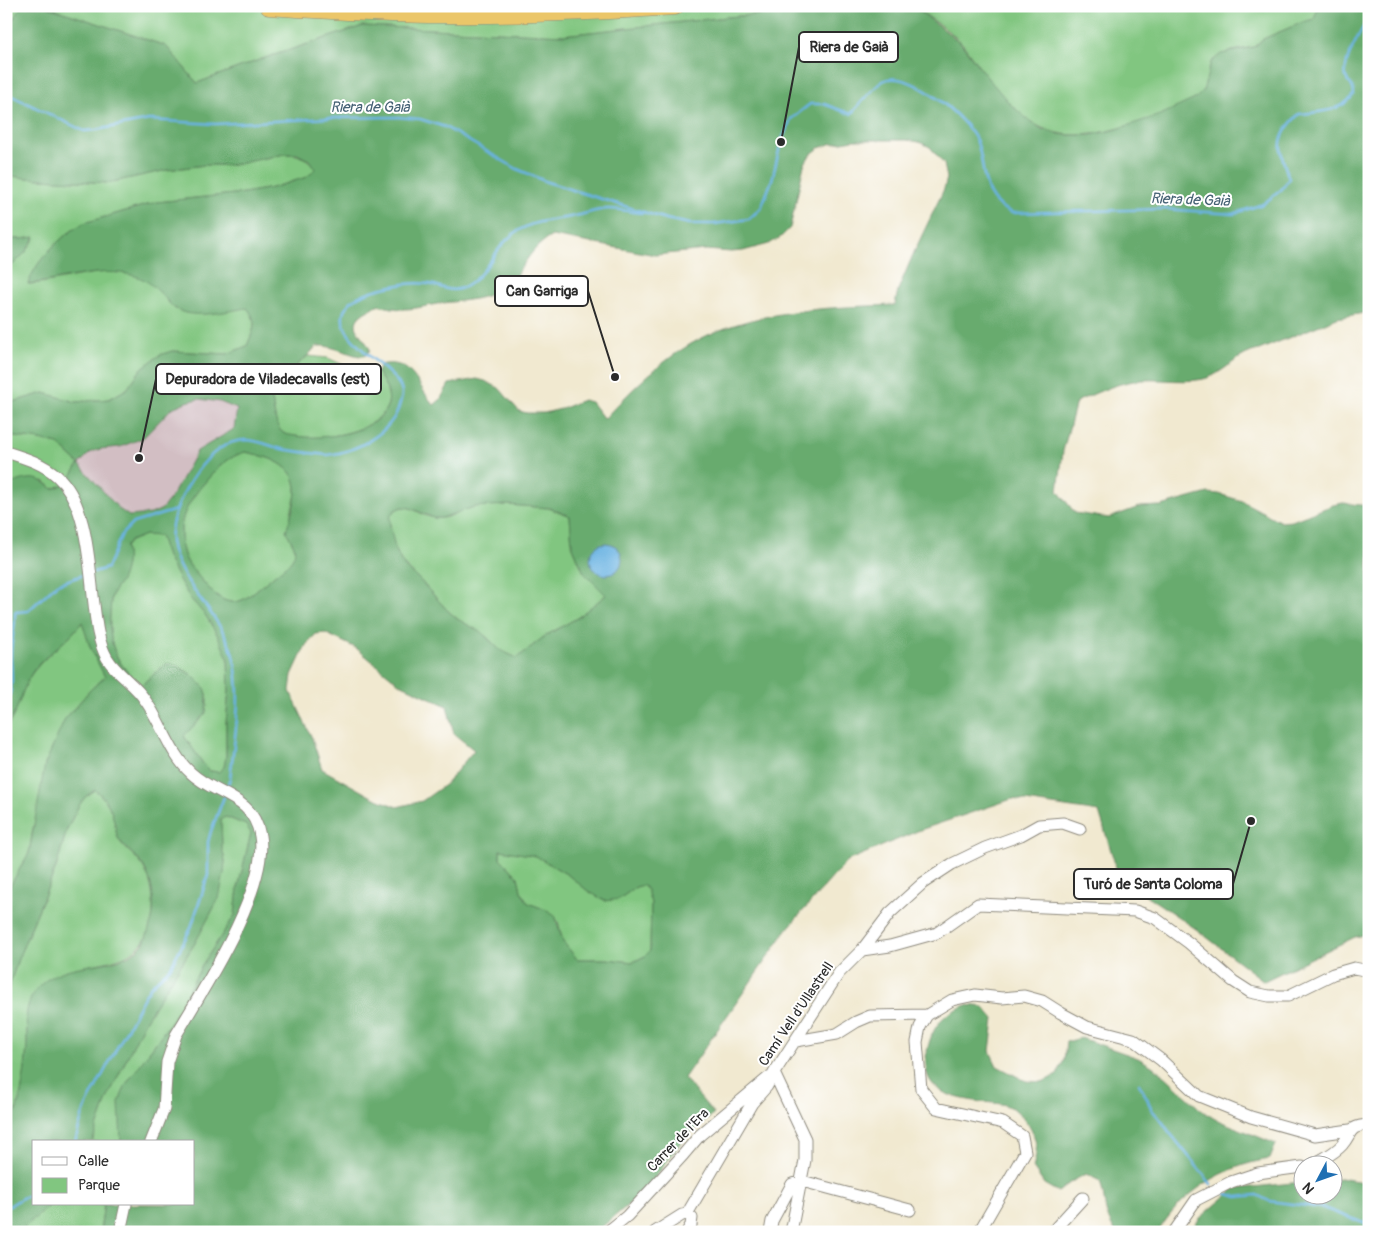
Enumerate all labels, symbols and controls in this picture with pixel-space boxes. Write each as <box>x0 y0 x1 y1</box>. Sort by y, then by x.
callout: Riera de Gaià <box>799 32 898 62</box>
text: Riera de Gaià <box>810 38 889 57</box>
water label: Riera de Gaià <box>331 98 411 117</box>
water label: Riera de Gaià <box>1150 189 1231 211</box>
callout: Can Garriga <box>495 276 588 306</box>
text: Can Garriga <box>506 282 578 301</box>
callout: Depuradora de Viladecavalls (est) <box>156 364 381 394</box>
text: Depuradora de Viladecavalls (est) <box>165 370 371 389</box>
callout: Turó de Santa Coloma <box>1074 869 1233 899</box>
text: Turó de Santa Coloma <box>1082 875 1223 894</box>
street label: Camí Vell d'Ullastrell <box>755 959 837 1069</box>
street label: Carrer de l'Era <box>644 1105 712 1175</box>
legend <box>32 1140 195 1206</box>
text: Calle <box>78 1152 109 1171</box>
north arrow <box>1292 1156 1342 1206</box>
text: Parque <box>78 1176 121 1195</box>
text: N <box>1299 1179 1318 1197</box>

